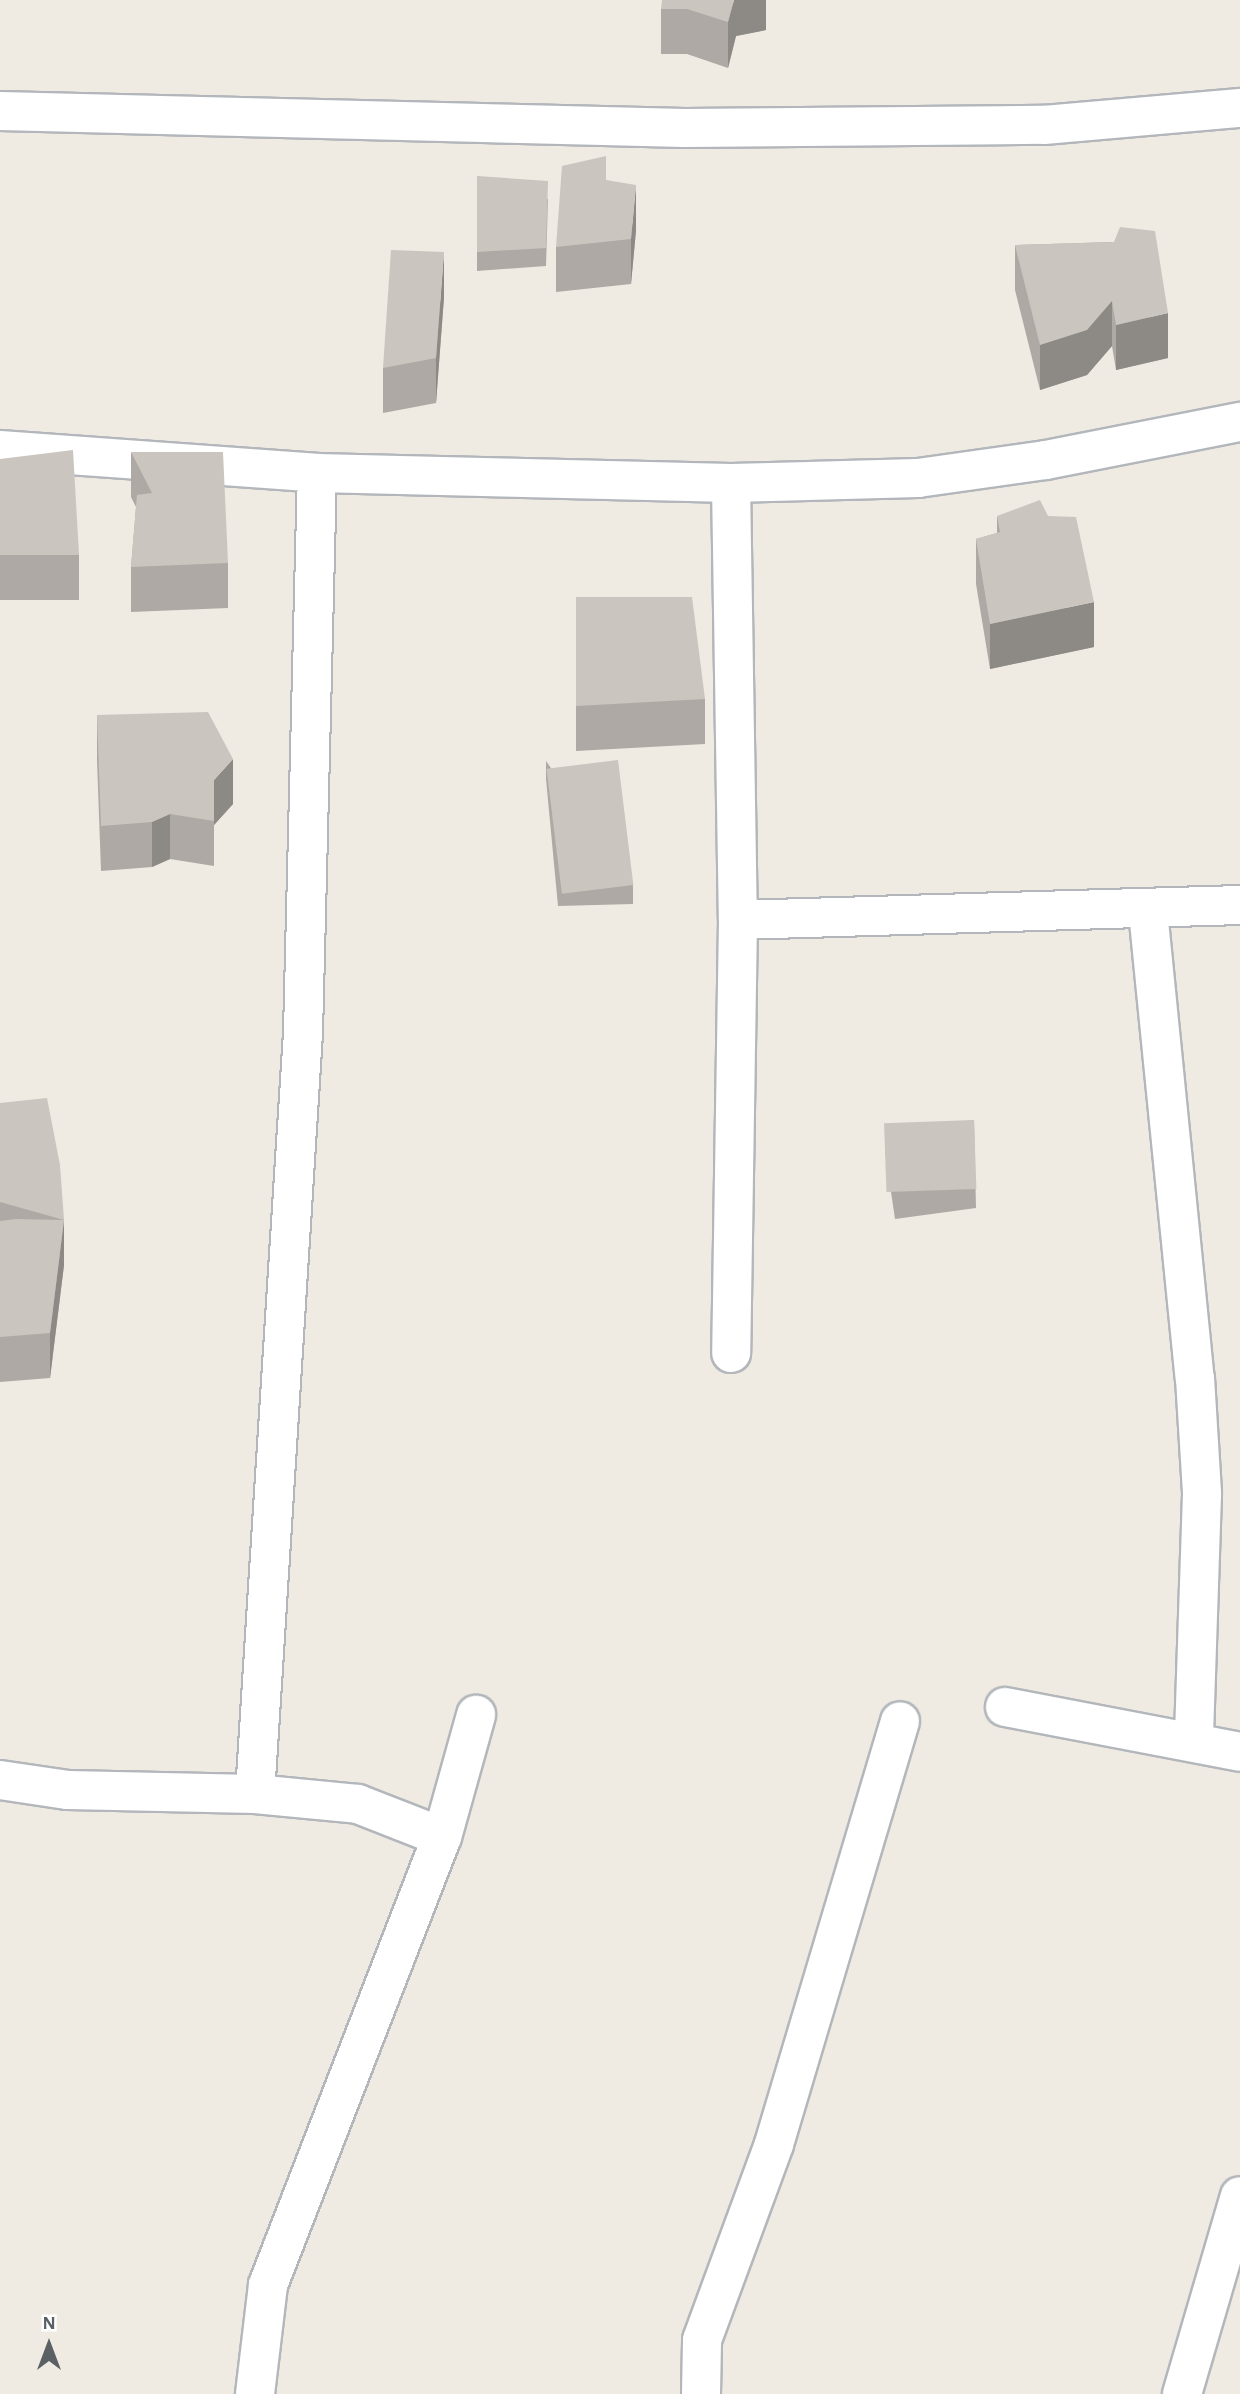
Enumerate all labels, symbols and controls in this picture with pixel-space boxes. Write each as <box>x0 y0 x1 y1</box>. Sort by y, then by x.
north arrow <box>14 2310 84 2380</box>
text: N <box>42 2314 56 2333</box>

